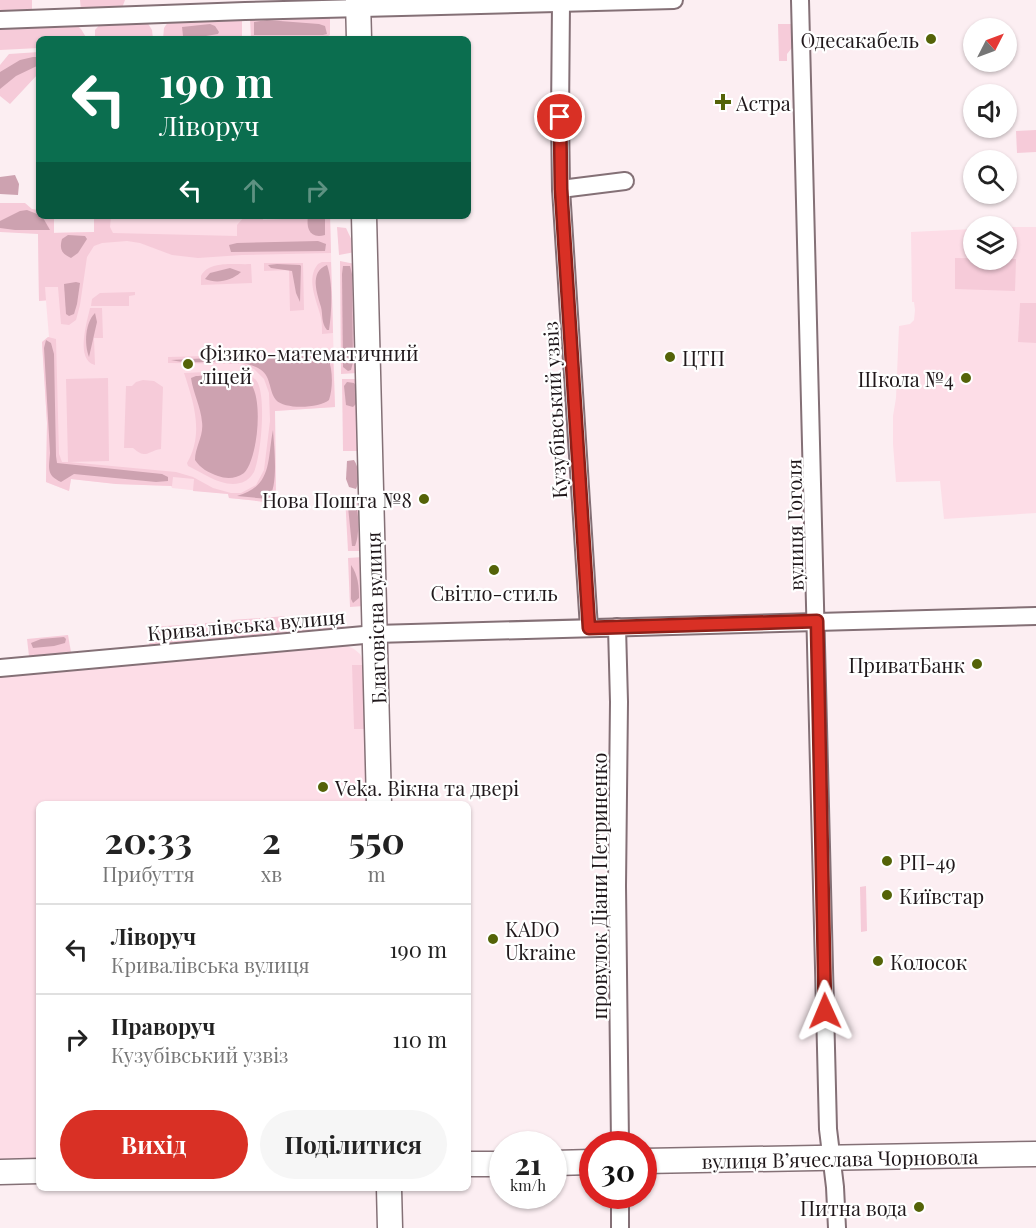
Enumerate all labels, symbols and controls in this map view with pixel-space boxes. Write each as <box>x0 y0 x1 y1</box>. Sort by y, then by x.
north arrow <box>963 18 1017 72</box>
map controls <box>963 18 1017 270</box>
place label: Одесакабель <box>801 26 919 53</box>
marker: Одесакабель <box>924 32 938 46</box>
text: 190 m <box>159 53 273 109</box>
icon: left <box>60 60 138 138</box>
button: sound <box>963 84 1017 138</box>
place label: Астра <box>735 89 791 116</box>
pin <box>534 91 585 142</box>
marker: Астра <box>714 93 732 111</box>
icon: arrive <box>543 100 576 133</box>
text: Ліворуч <box>159 107 259 143</box>
button: search <box>963 150 1017 204</box>
icon: left <box>174 174 207 207</box>
icon: ahead <box>237 174 270 207</box>
icon: right <box>300 174 333 207</box>
button: layers <box>963 216 1017 270</box>
street label: Кузубівський узвіз <box>536 321 572 499</box>
place label: Фізико-математичний ліцей <box>200 339 418 389</box>
place label: ЦТП <box>682 344 725 371</box>
marker: ЦТП <box>663 350 677 364</box>
marker: Фізико-математичний ліцей <box>181 357 195 371</box>
place label: Школа №4 <box>858 365 954 392</box>
marker: Школа №4 <box>959 371 973 385</box>
street label: вулиця Гоголя <box>779 459 809 591</box>
place label: Нова Пошта №8 <box>262 486 412 513</box>
marker: Нова Пошта №8 <box>417 492 431 506</box>
street label: Благовісна вулиця <box>358 531 391 705</box>
marker: Світло-стиль <box>487 563 501 577</box>
place label: Світло-стиль <box>430 579 558 606</box>
street label: Кривалівська вулиця <box>146 602 346 646</box>
place label: ПриватБанк <box>848 651 966 678</box>
marker: ПриватБанк <box>970 657 984 671</box>
street label: провулок Діани Петриненко <box>585 752 612 1020</box>
place label: Veka. Вікна та двері <box>334 774 519 801</box>
marker: Veka. Вікна та двері <box>316 780 330 794</box>
text: 20:33 <box>105 815 192 863</box>
text: 2 <box>262 815 281 863</box>
text: 550 <box>348 815 405 863</box>
place label: РП-49 <box>899 848 956 875</box>
marker: РП-49 <box>880 854 894 868</box>
text: Прибуття <box>102 860 194 887</box>
text: хв <box>261 860 282 887</box>
text: m <box>368 860 385 887</box>
place label: Київстар <box>899 882 984 909</box>
marker: Київстар <box>880 888 894 902</box>
place label: KADO Ukraine <box>505 915 576 965</box>
text: Ліворуч <box>111 921 196 951</box>
marker: KADO Ukraine <box>486 932 500 946</box>
icon: left <box>60 933 93 966</box>
text: 190 m <box>389 934 447 964</box>
place label: Колосок <box>890 948 968 975</box>
text: Кривалівська вулиця <box>111 951 309 978</box>
marker: Колосок <box>871 954 885 968</box>
position arrow <box>793 979 857 1043</box>
text: Праворуч <box>111 1011 215 1041</box>
icon: right <box>60 1023 93 1056</box>
text: 110 m <box>393 1024 447 1054</box>
text: Кузубівський узвіз <box>111 1041 288 1068</box>
button: Вихід <box>60 1110 248 1179</box>
button: Поділитися <box>260 1110 447 1179</box>
speed limit sign: 30 <box>579 1131 657 1209</box>
street label: вулиця Вʼячеслава Чорновола <box>701 1142 979 1174</box>
text: 21 <box>514 1143 542 1183</box>
text: km/h <box>510 1175 546 1195</box>
place label: Питна вода <box>800 1194 907 1221</box>
marker: Питна вода <box>912 1200 926 1214</box>

